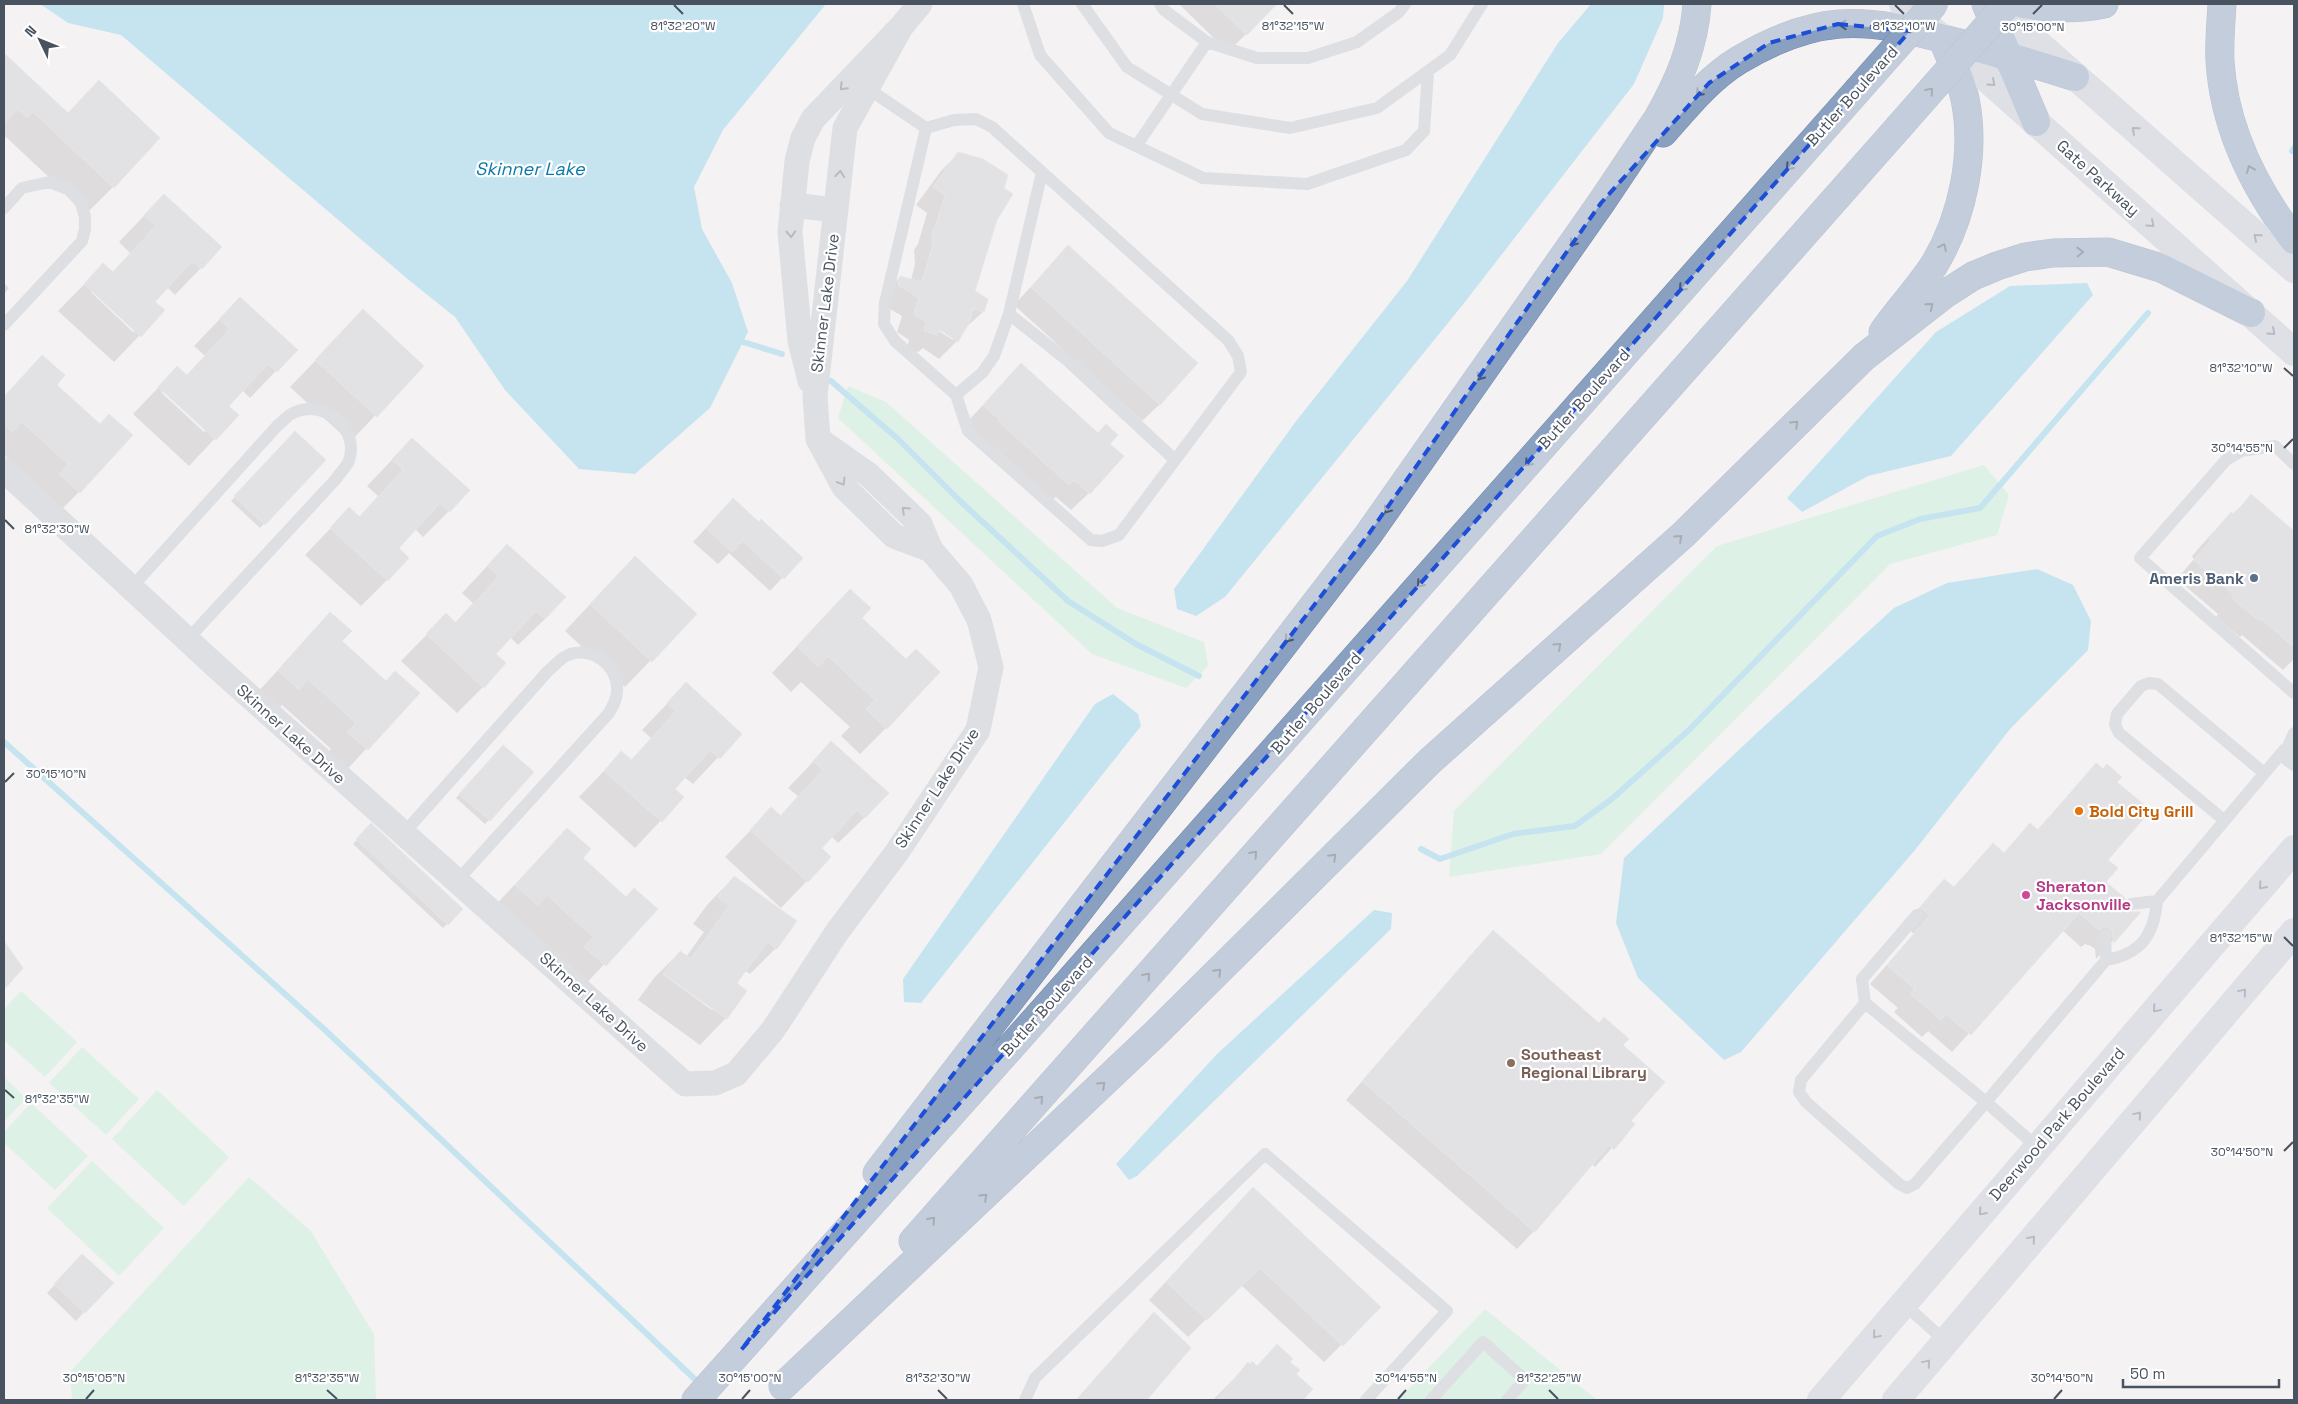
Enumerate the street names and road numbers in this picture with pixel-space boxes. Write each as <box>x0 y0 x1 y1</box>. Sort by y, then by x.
street label: Butler Boulevard <box>1801 41 1903 151</box>
street label: Gate Parkway <box>2052 135 2144 221</box>
street label: Skinner Lake Drive <box>806 232 844 374</box>
street label: Butler Boulevard <box>1533 344 1635 454</box>
street label: Butler Boulevard <box>1266 648 1366 758</box>
street label: Skinner Lake Drive <box>232 679 350 789</box>
street label: Skinner Lake Drive <box>890 724 984 852</box>
street label: Skinner Lake Drive <box>535 947 653 1057</box>
street label: Butler Boulevard <box>996 951 1098 1061</box>
street label: Deerwood Park Boulevard <box>1985 1043 2129 1205</box>

